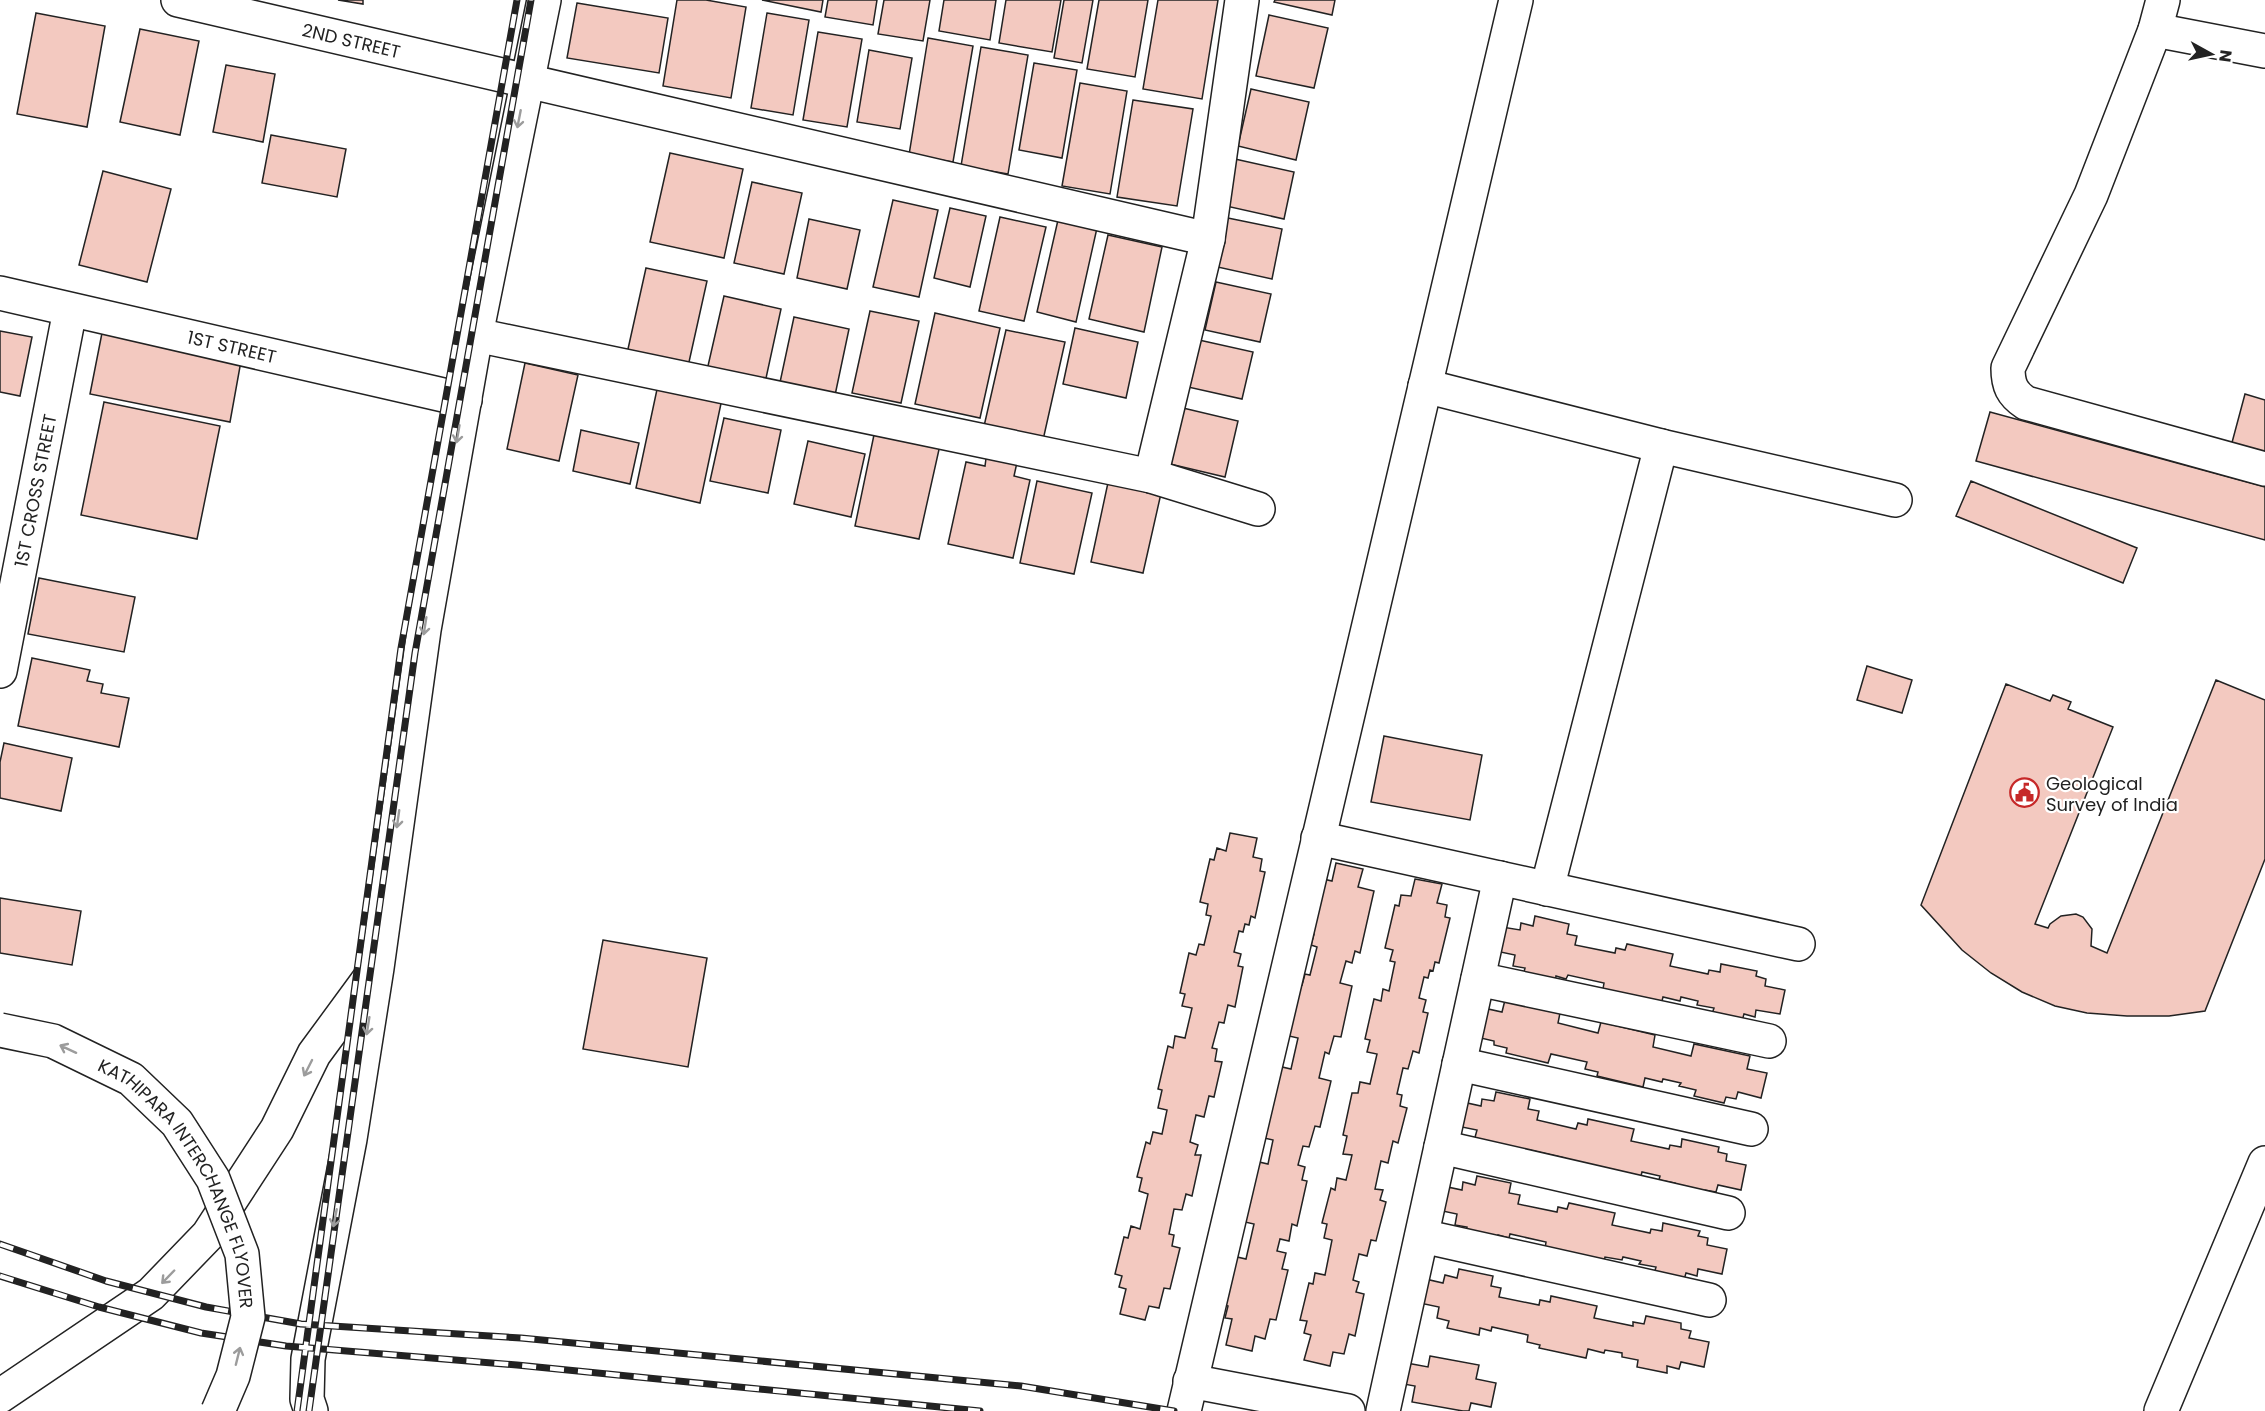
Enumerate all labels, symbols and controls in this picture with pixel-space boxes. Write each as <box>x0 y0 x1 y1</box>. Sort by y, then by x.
street label: 2ND STREET <box>300 17 403 64</box>
north arrow <box>2181 24 2241 84</box>
text: N <box>2213 48 2238 64</box>
one-way arrow <box>513 109 524 128</box>
street label: 1ST STREET <box>185 324 279 369</box>
street label: 1ST CROSS STREET <box>8 411 62 569</box>
one-way arrow <box>453 424 464 444</box>
one-way arrow <box>419 616 430 636</box>
place label: Geological Survey of India <box>2046 771 2178 817</box>
public building icon: Geological Survey of India <box>2009 777 2041 809</box>
one-way arrow <box>392 809 403 829</box>
one-way arrow <box>362 1016 373 1035</box>
one-way arrow <box>60 1042 78 1054</box>
street label: KATHIPARA INTERCHANGE FLYOVER <box>94 1052 260 1310</box>
one-way arrow <box>301 1059 313 1077</box>
one-way arrow <box>329 1208 340 1228</box>
one-way arrow <box>160 1270 175 1285</box>
one-way arrow <box>232 1347 244 1366</box>

